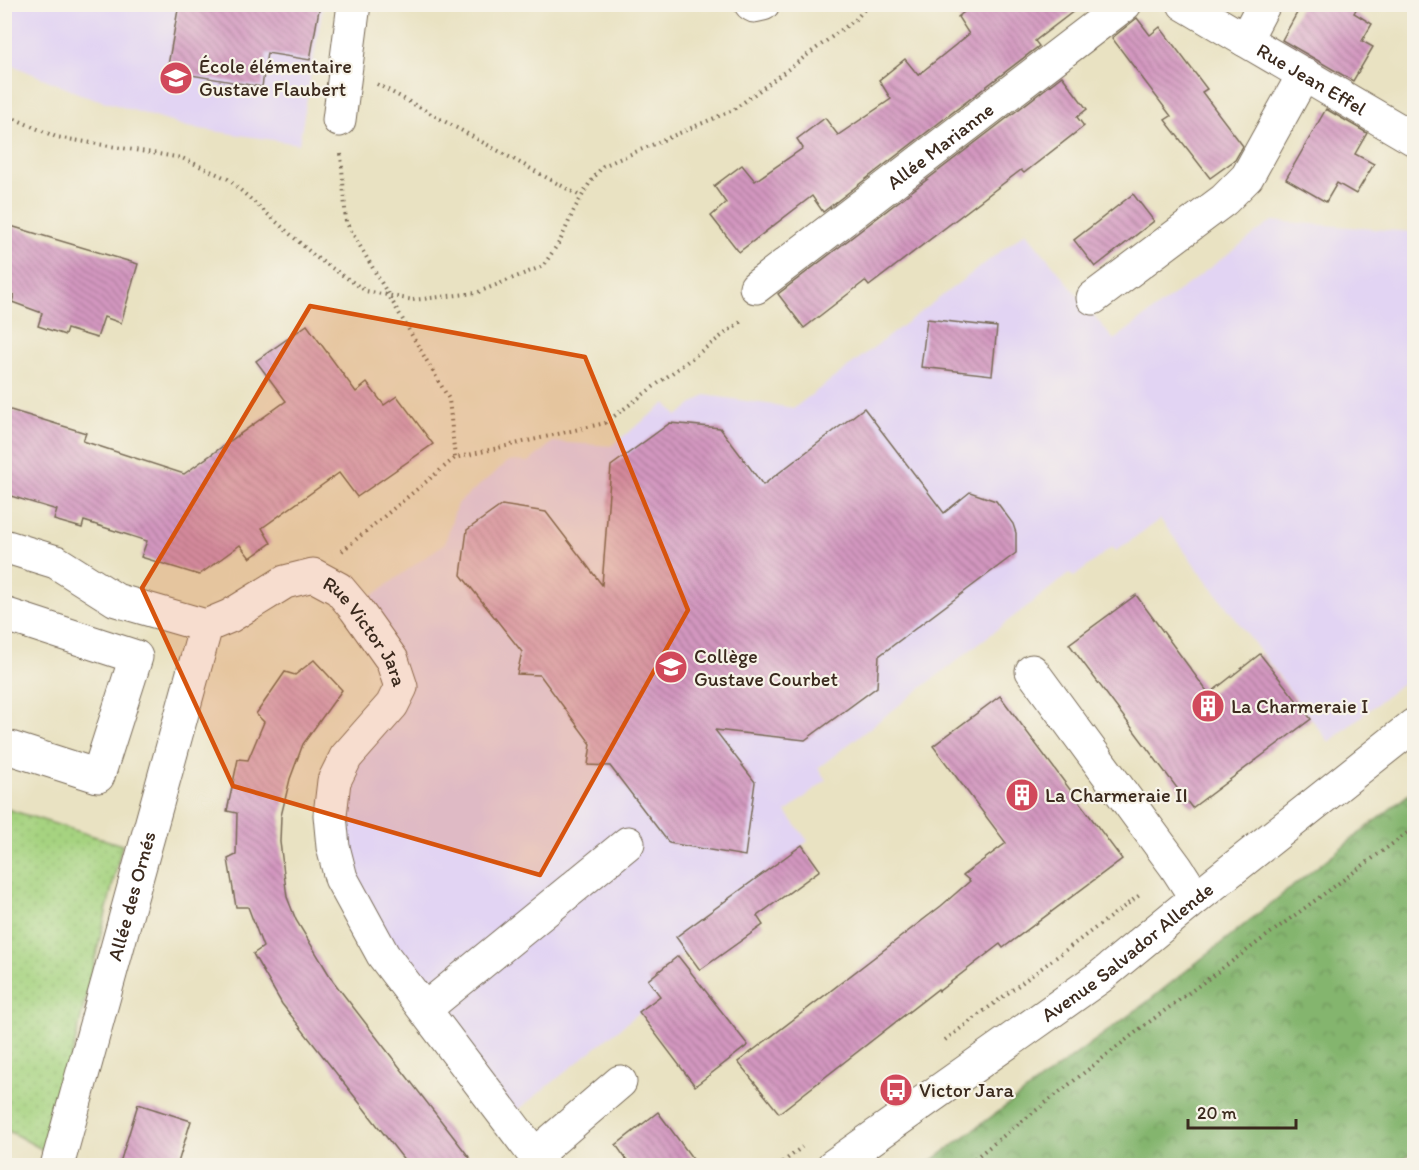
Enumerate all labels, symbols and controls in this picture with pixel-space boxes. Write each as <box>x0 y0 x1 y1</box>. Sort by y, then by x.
street label: Rue Jean Effel <box>1253 38 1371 121</box>
place label: École élémentaire Gustave Flaubert <box>199 54 352 101</box>
school or university icon: École élémentaire Gustave Flaubert <box>158 60 194 96</box>
street label: Allée Marianne <box>882 97 998 194</box>
street label: Rue Victor Jara <box>319 571 412 690</box>
place label: Collège Gustave Courbet <box>694 644 838 691</box>
school or university icon: Collège Gustave Courbet <box>653 649 689 685</box>
building icon: La Charmeraie I <box>1190 688 1226 724</box>
place label: La Charmeraie I <box>1231 694 1369 718</box>
building icon: La Charmeraie II <box>1004 777 1040 813</box>
place label: La Charmeraie II <box>1045 783 1188 807</box>
street label: Allée des Ornés <box>102 829 161 964</box>
street label: Avenue Salvador Allende <box>1036 877 1218 1027</box>
bus stop icon: Victor Jara <box>878 1072 914 1108</box>
place label: Victor Jara <box>919 1078 1014 1102</box>
scale bar <box>1188 1092 1296 1130</box>
text: 20 m <box>1197 1102 1237 1124</box>

